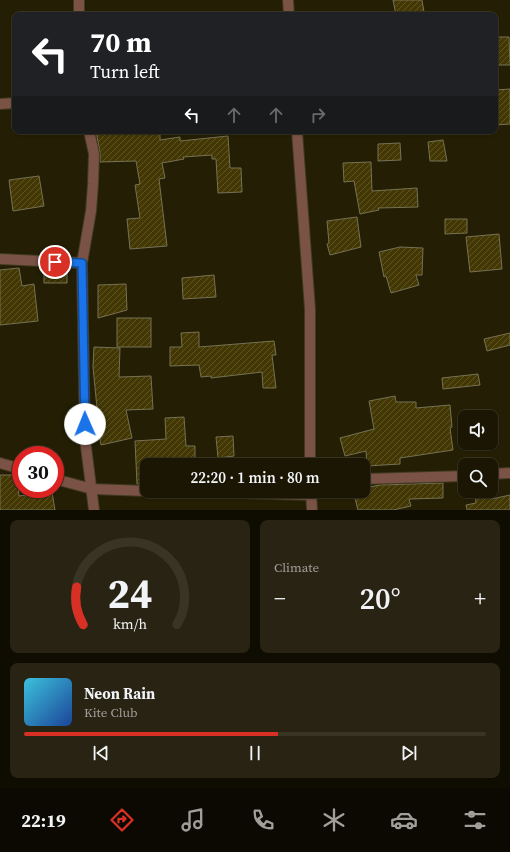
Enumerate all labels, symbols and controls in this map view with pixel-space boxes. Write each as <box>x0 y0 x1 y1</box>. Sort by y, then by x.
text: 70 m <box>90 23 152 61</box>
icon: left <box>24 28 76 80</box>
text: Turn left <box>90 59 160 84</box>
icon: left <box>181 104 203 126</box>
icon: ahead <box>223 104 245 126</box>
icon: ahead <box>265 104 287 126</box>
icon: right <box>307 104 329 126</box>
pin <box>38 245 72 279</box>
icon: arrive <box>44 251 66 273</box>
position arrow <box>64 403 106 445</box>
map controls <box>458 410 498 498</box>
button: sound <box>458 410 498 450</box>
speed limit sign: 30 <box>12 446 64 498</box>
button: search <box>458 458 498 498</box>
text: 22:20 · 1 min · 80 m <box>190 467 320 488</box>
text: Climate <box>274 559 319 576</box>
text: 24 <box>107 564 153 621</box>
text: 20° <box>359 578 401 619</box>
text: − <box>274 583 286 613</box>
text: + <box>474 583 486 613</box>
text: km/h <box>113 613 147 633</box>
text: Neon Rain <box>84 683 155 704</box>
text: Kite Club <box>84 704 137 721</box>
icon: previous <box>90 742 112 764</box>
icon: pause <box>244 742 266 764</box>
icon: next <box>398 742 420 764</box>
icon: directions <box>108 806 136 834</box>
icon: music <box>179 806 207 834</box>
icon: phone <box>249 806 277 834</box>
icon: climate <box>320 806 348 834</box>
icon: car <box>390 806 418 834</box>
icon: filters <box>461 806 489 834</box>
text: 22:19 <box>21 808 66 833</box>

